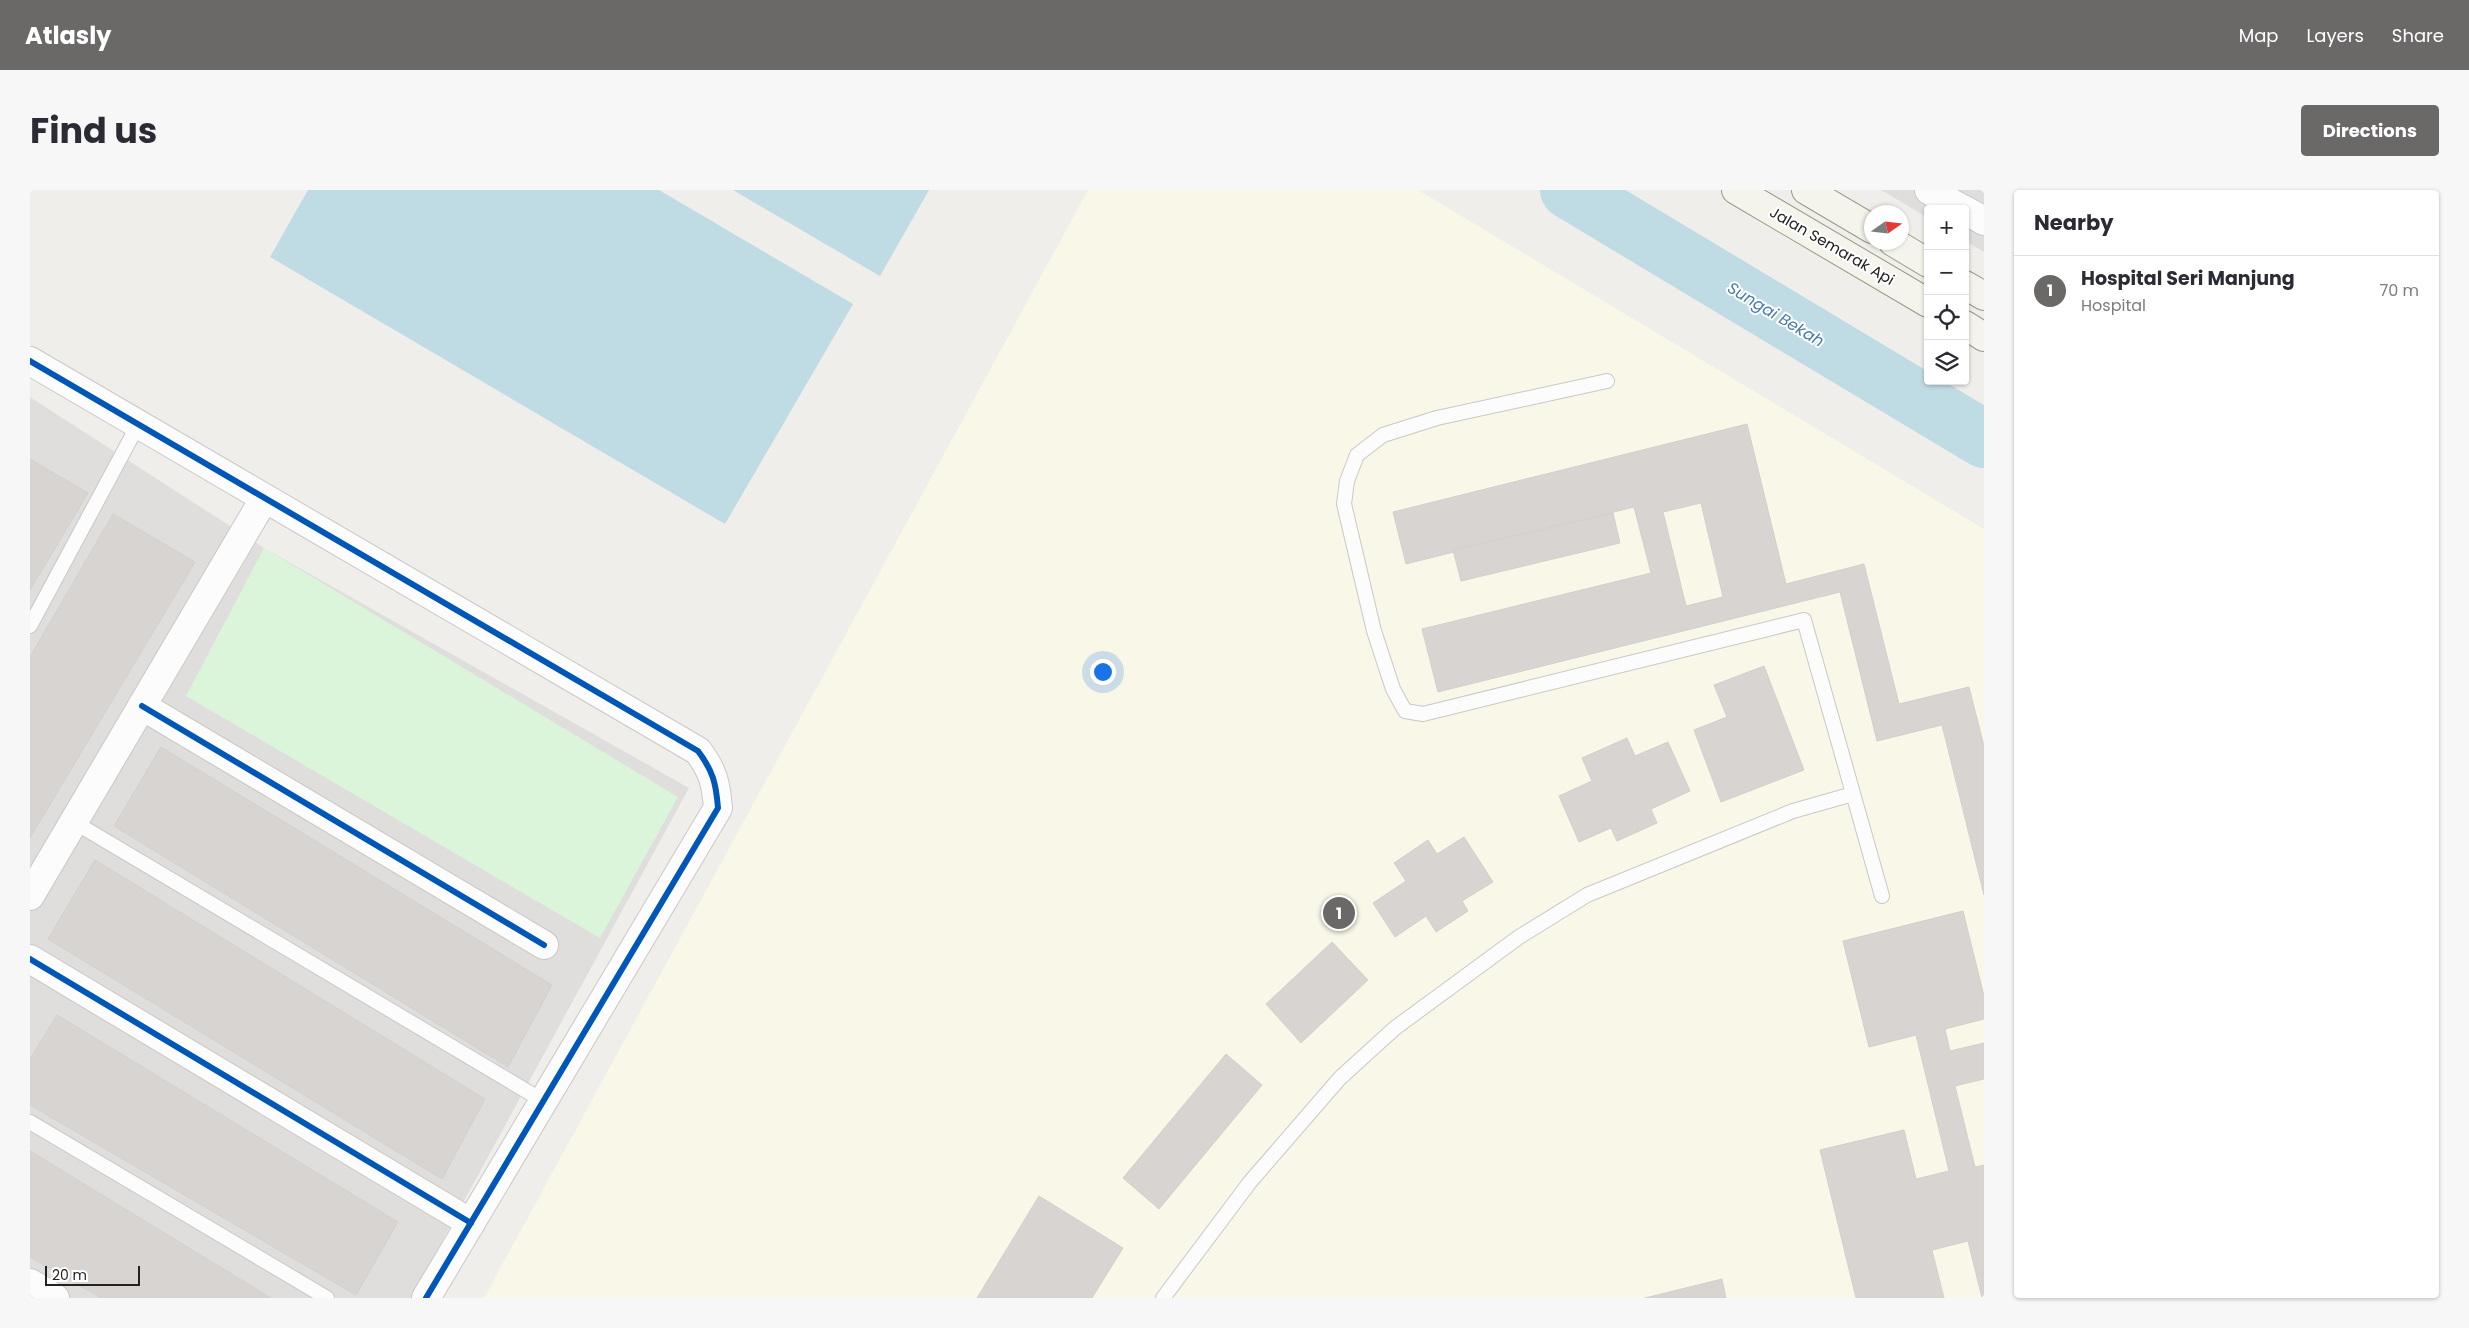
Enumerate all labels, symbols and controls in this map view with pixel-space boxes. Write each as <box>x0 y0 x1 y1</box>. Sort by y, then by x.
text: Atlasly <box>25 19 111 52</box>
text: Map <box>2239 23 2279 48</box>
text: Layers <box>2307 23 2364 48</box>
text: Share <box>2392 23 2444 48</box>
button: Directions <box>2301 105 2439 156</box>
text: Find us <box>30 106 157 155</box>
street label: Jalan Semarak Api <box>1766 201 1898 290</box>
north arrow <box>1864 205 1909 250</box>
map controls <box>1924 205 1969 385</box>
button: + <box>1924 205 1969 250</box>
text: Nearby <box>2034 208 2114 237</box>
button: − <box>1924 250 1969 295</box>
text: Hospital Seri Manjung <box>2081 265 2295 292</box>
water label: Sungai Bekah <box>1723 276 1828 352</box>
text: 1 <box>2047 279 2053 302</box>
text: 70 m <box>2379 279 2419 302</box>
text: Hospital <box>2081 294 2146 317</box>
button: locate <box>1924 295 1969 340</box>
button: layers <box>1924 340 1969 385</box>
your location <box>1090 659 1116 685</box>
pin: 1 <box>1323 894 1355 932</box>
scale bar <box>45 1263 140 1286</box>
text: 20 m <box>52 1265 87 1285</box>

